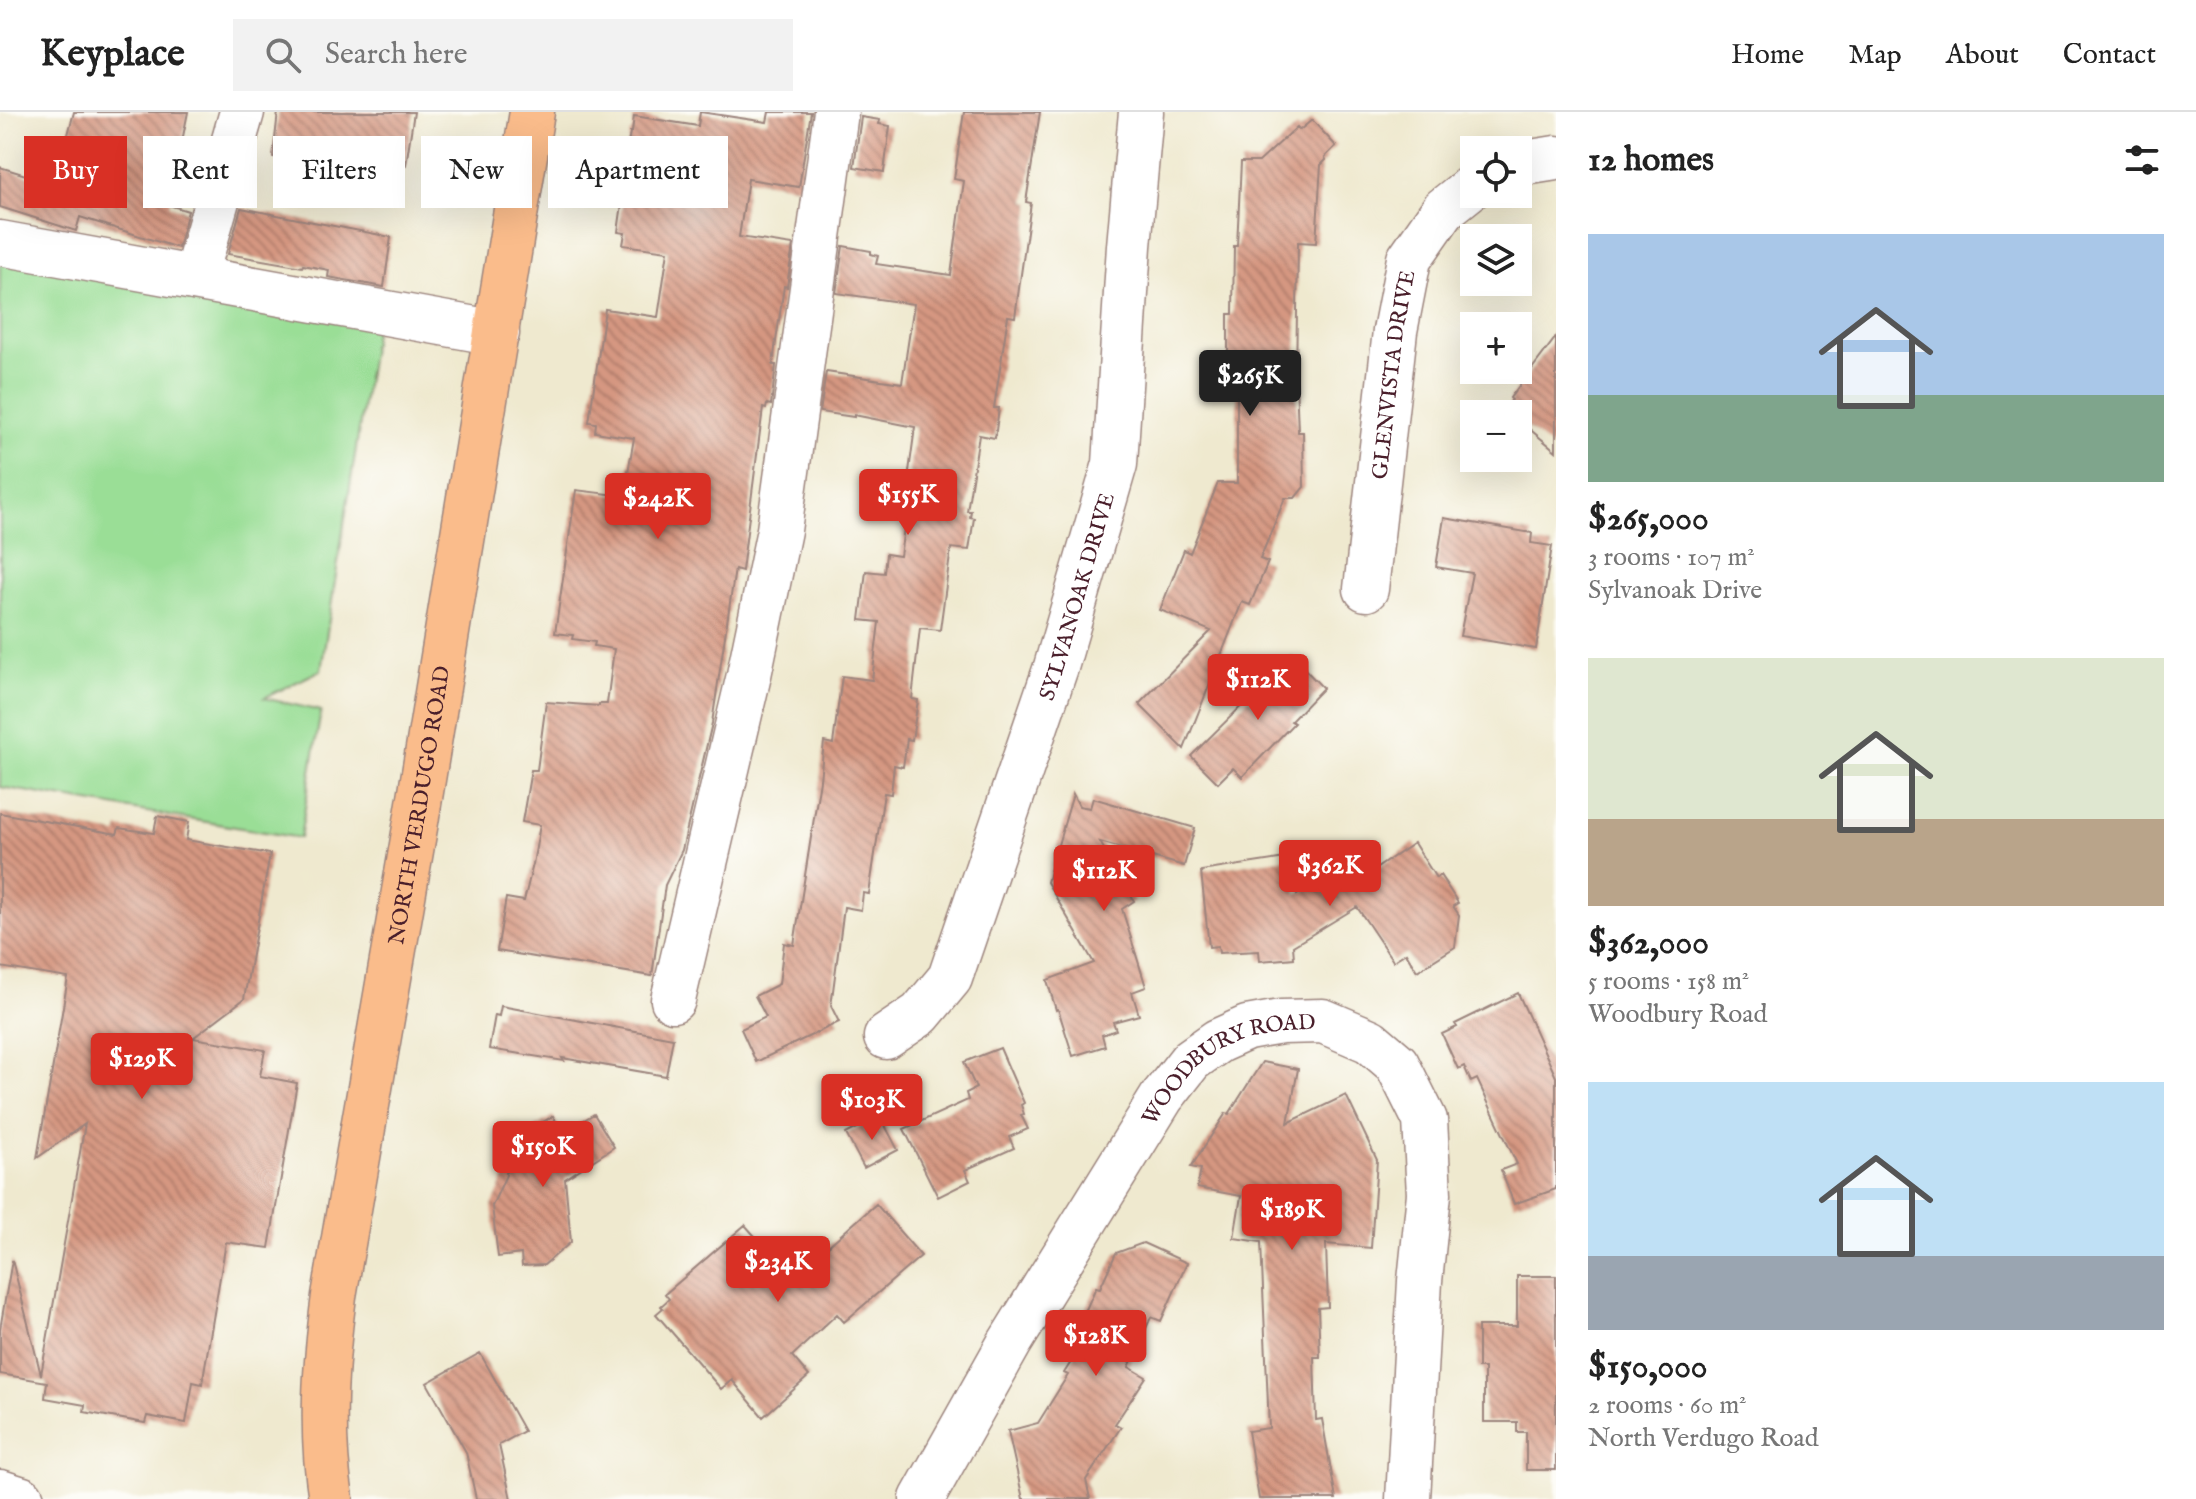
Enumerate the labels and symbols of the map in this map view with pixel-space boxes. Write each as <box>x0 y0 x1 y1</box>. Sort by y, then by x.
street label: GLENVISTA DRIVE <box>1366 268 1422 481</box>
pin: $265K <box>1194 350 1306 418</box>
pin: $155K <box>852 469 964 537</box>
pin: $242K <box>602 473 714 541</box>
street label: SYLVANOAK DRIVE <box>1034 490 1122 704</box>
pin: $112K <box>1202 654 1314 722</box>
street label: NORTH VERDUGO ROAD <box>383 664 457 947</box>
pin: $362K <box>1274 840 1386 908</box>
pin: $112K <box>1048 845 1160 913</box>
street label: WOODBURY ROAD <box>1136 1009 1316 1130</box>
pin: $129K <box>86 1033 198 1101</box>
pin: $103K <box>816 1074 928 1142</box>
pin: $150K <box>487 1121 599 1189</box>
pin: $189K <box>1236 1184 1348 1252</box>
pin: $234K <box>722 1236 834 1304</box>
pin: $128K <box>1040 1310 1152 1378</box>

